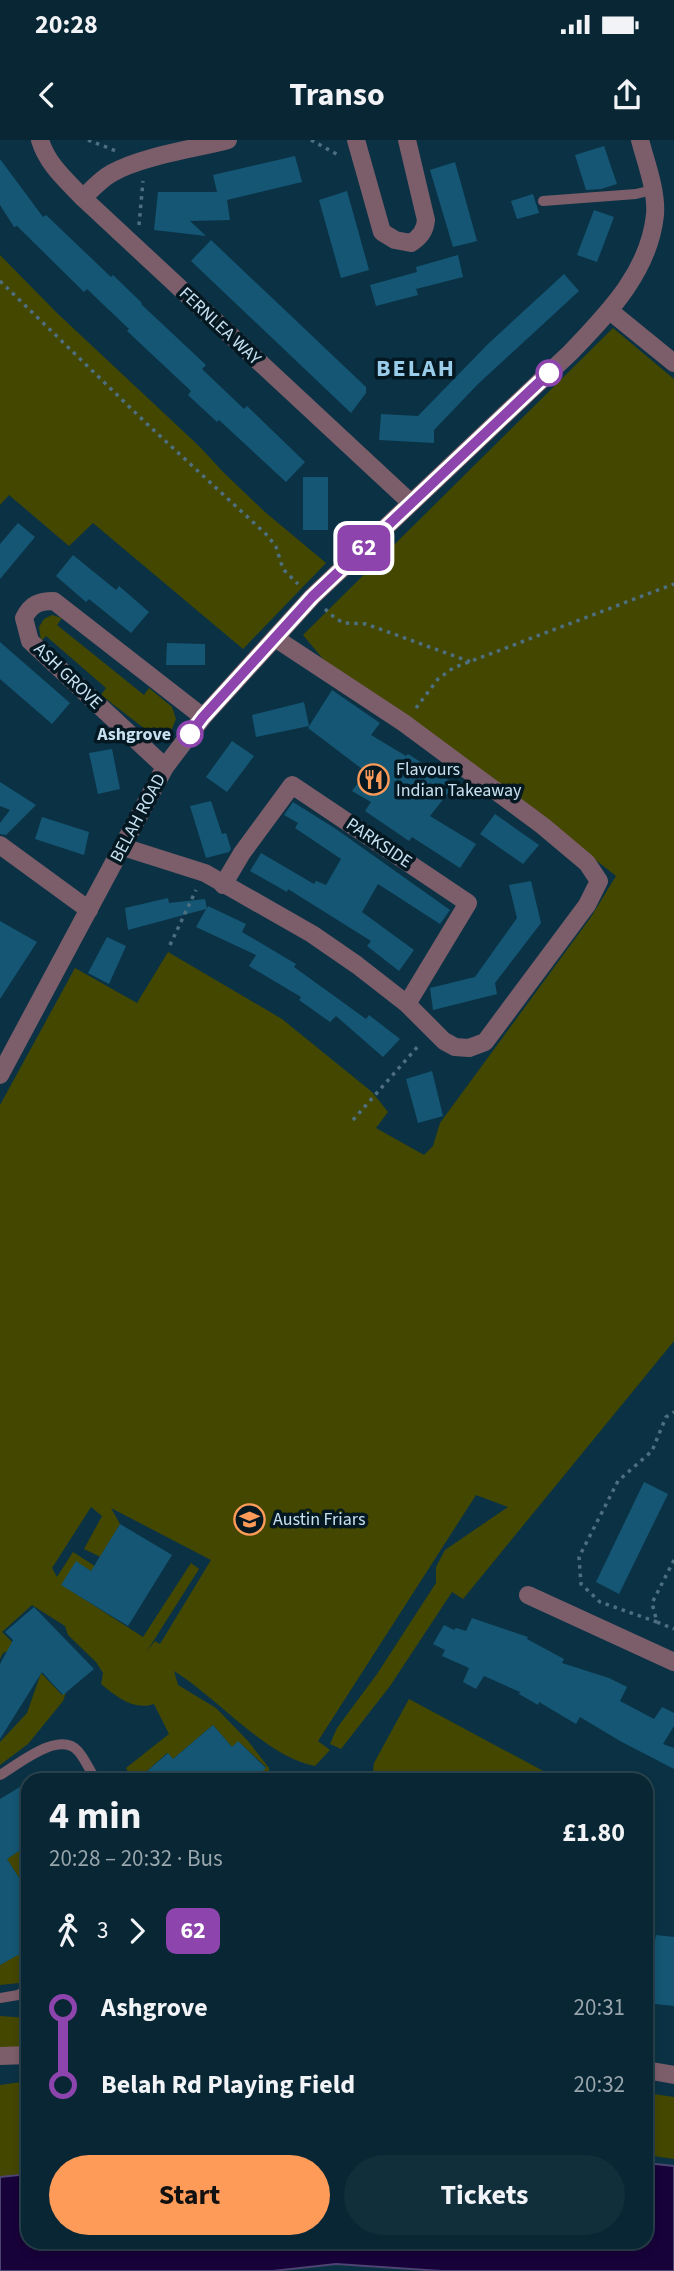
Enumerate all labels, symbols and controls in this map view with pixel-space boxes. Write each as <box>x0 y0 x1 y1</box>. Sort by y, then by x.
text: 20:28 <box>35 6 98 43</box>
text: Transo <box>289 72 385 118</box>
icon: back <box>28 76 66 114</box>
icon: share <box>608 76 646 114</box>
street label: FERNLEA WAY <box>173 281 267 371</box>
district label: BELAH <box>376 351 456 386</box>
unlabelled marker <box>536 360 562 386</box>
line badge: 62 <box>332 525 396 571</box>
text: 62 <box>351 530 377 565</box>
street label: ASH GROVE <box>28 637 108 715</box>
marker: Ashgrove <box>177 721 203 747</box>
place label: Ashgrove <box>96 722 171 747</box>
place label: Flavours Indian Takeaway <box>396 757 522 803</box>
restaurant icon: Flavours Indian Takeaway <box>356 762 390 796</box>
street label: BELAH ROAD <box>104 769 172 867</box>
street label: PARKSIDE <box>341 812 417 874</box>
school or university icon: Austin Friars <box>233 1502 267 1536</box>
place label: Austin Friars <box>273 1507 366 1532</box>
text: 4 min <box>49 1789 141 1843</box>
text: £1.80 <box>562 1814 625 1851</box>
text: 20:28 – 20:32 · Bus <box>49 1842 223 1875</box>
icon: walk <box>49 1912 87 1950</box>
icon: forward <box>118 1912 156 1950</box>
text: 62 <box>180 1913 206 1948</box>
text: 3 <box>97 1914 108 1947</box>
text: Ashgrove <box>101 1989 208 2026</box>
text: 20:31 <box>574 1991 625 2024</box>
text: Belah Rd Playing Field <box>101 2066 355 2103</box>
text: 20:32 <box>574 2068 625 2101</box>
button: Start <box>49 2155 330 2235</box>
button: Tickets <box>344 2155 625 2235</box>

